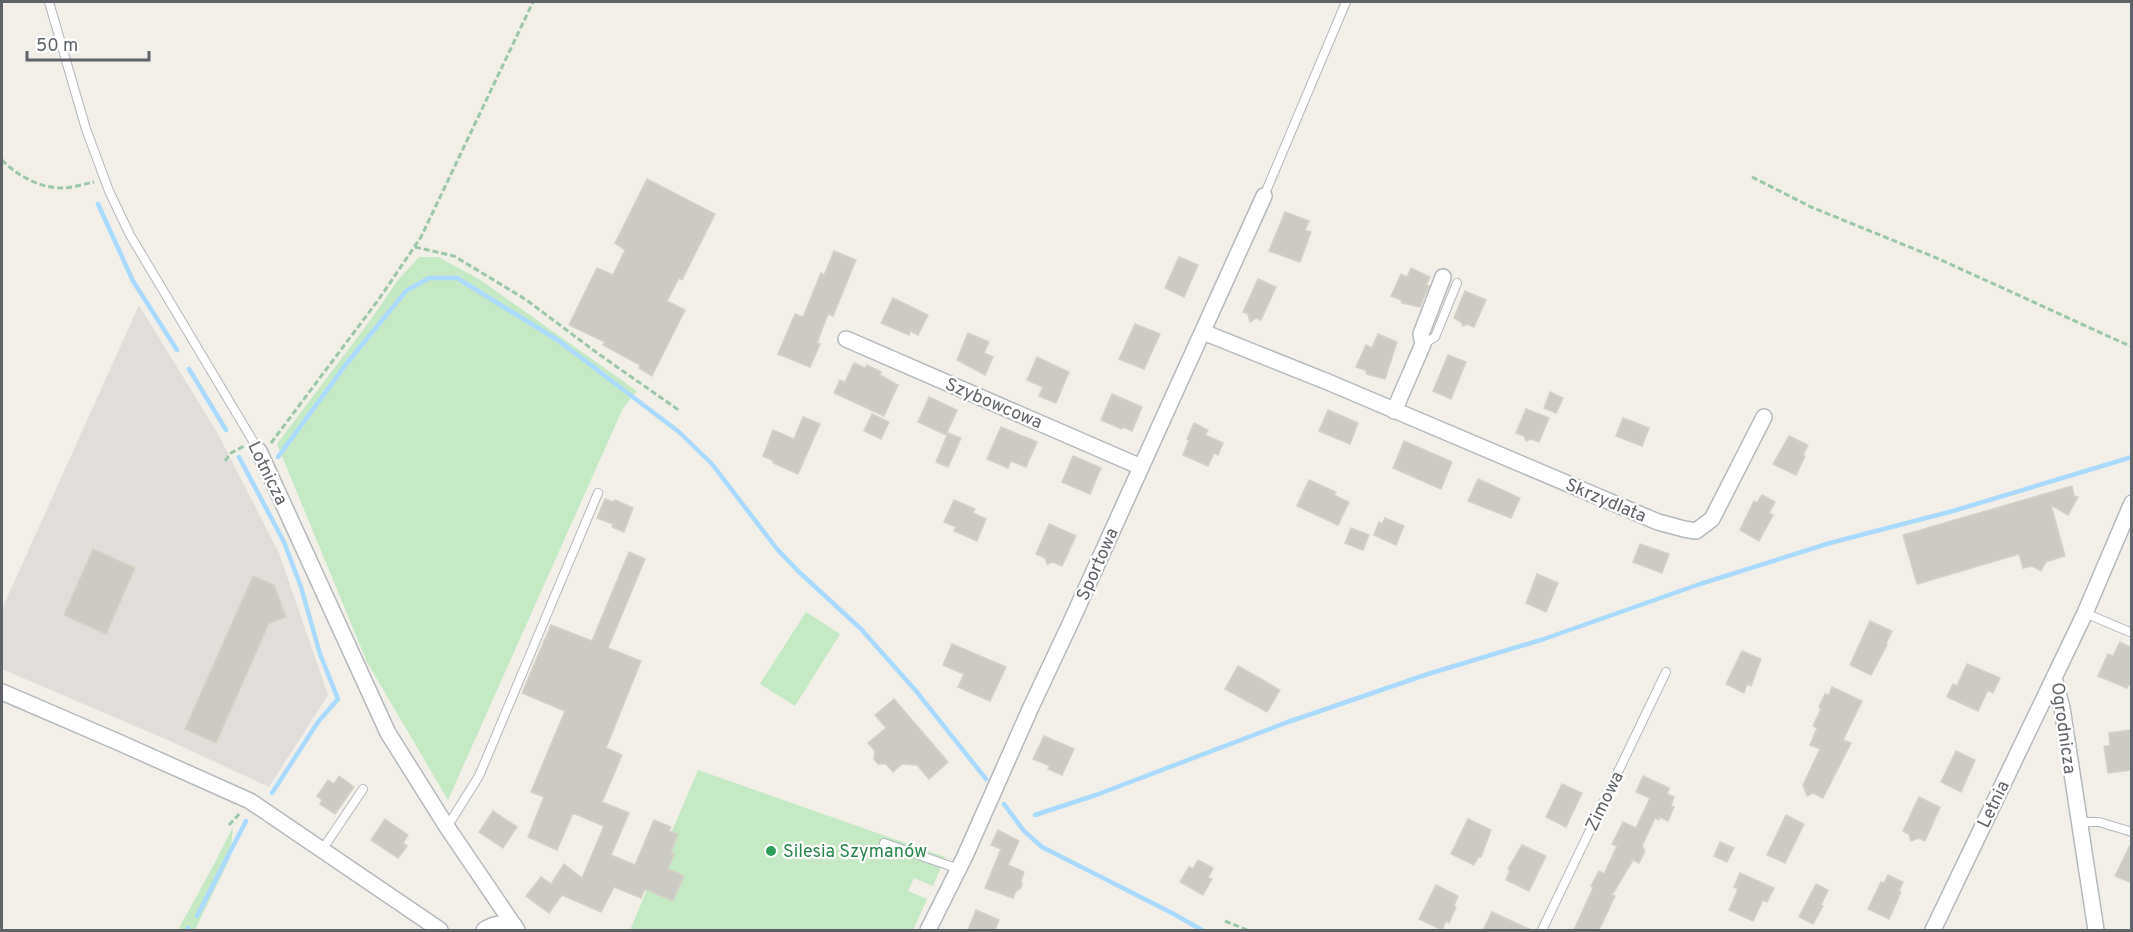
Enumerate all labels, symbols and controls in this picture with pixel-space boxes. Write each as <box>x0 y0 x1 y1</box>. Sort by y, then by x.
scale bar <box>27 24 148 62</box>
text: 50 m <box>36 35 78 58</box>
street label: Szybowcowa <box>941 374 1045 435</box>
street label: Lotnicza <box>241 438 292 509</box>
street label: Skrzydlata <box>1561 474 1649 529</box>
street label: Sportowa <box>1072 525 1125 605</box>
street label: Ogrodnicza <box>2045 681 2080 776</box>
street label: Zimowa <box>1581 768 1630 835</box>
street label: Letnia <box>1973 777 2016 832</box>
place label: Silesia Szymanów <box>783 841 927 864</box>
marker: Silesia Szymanów <box>764 844 778 858</box>

